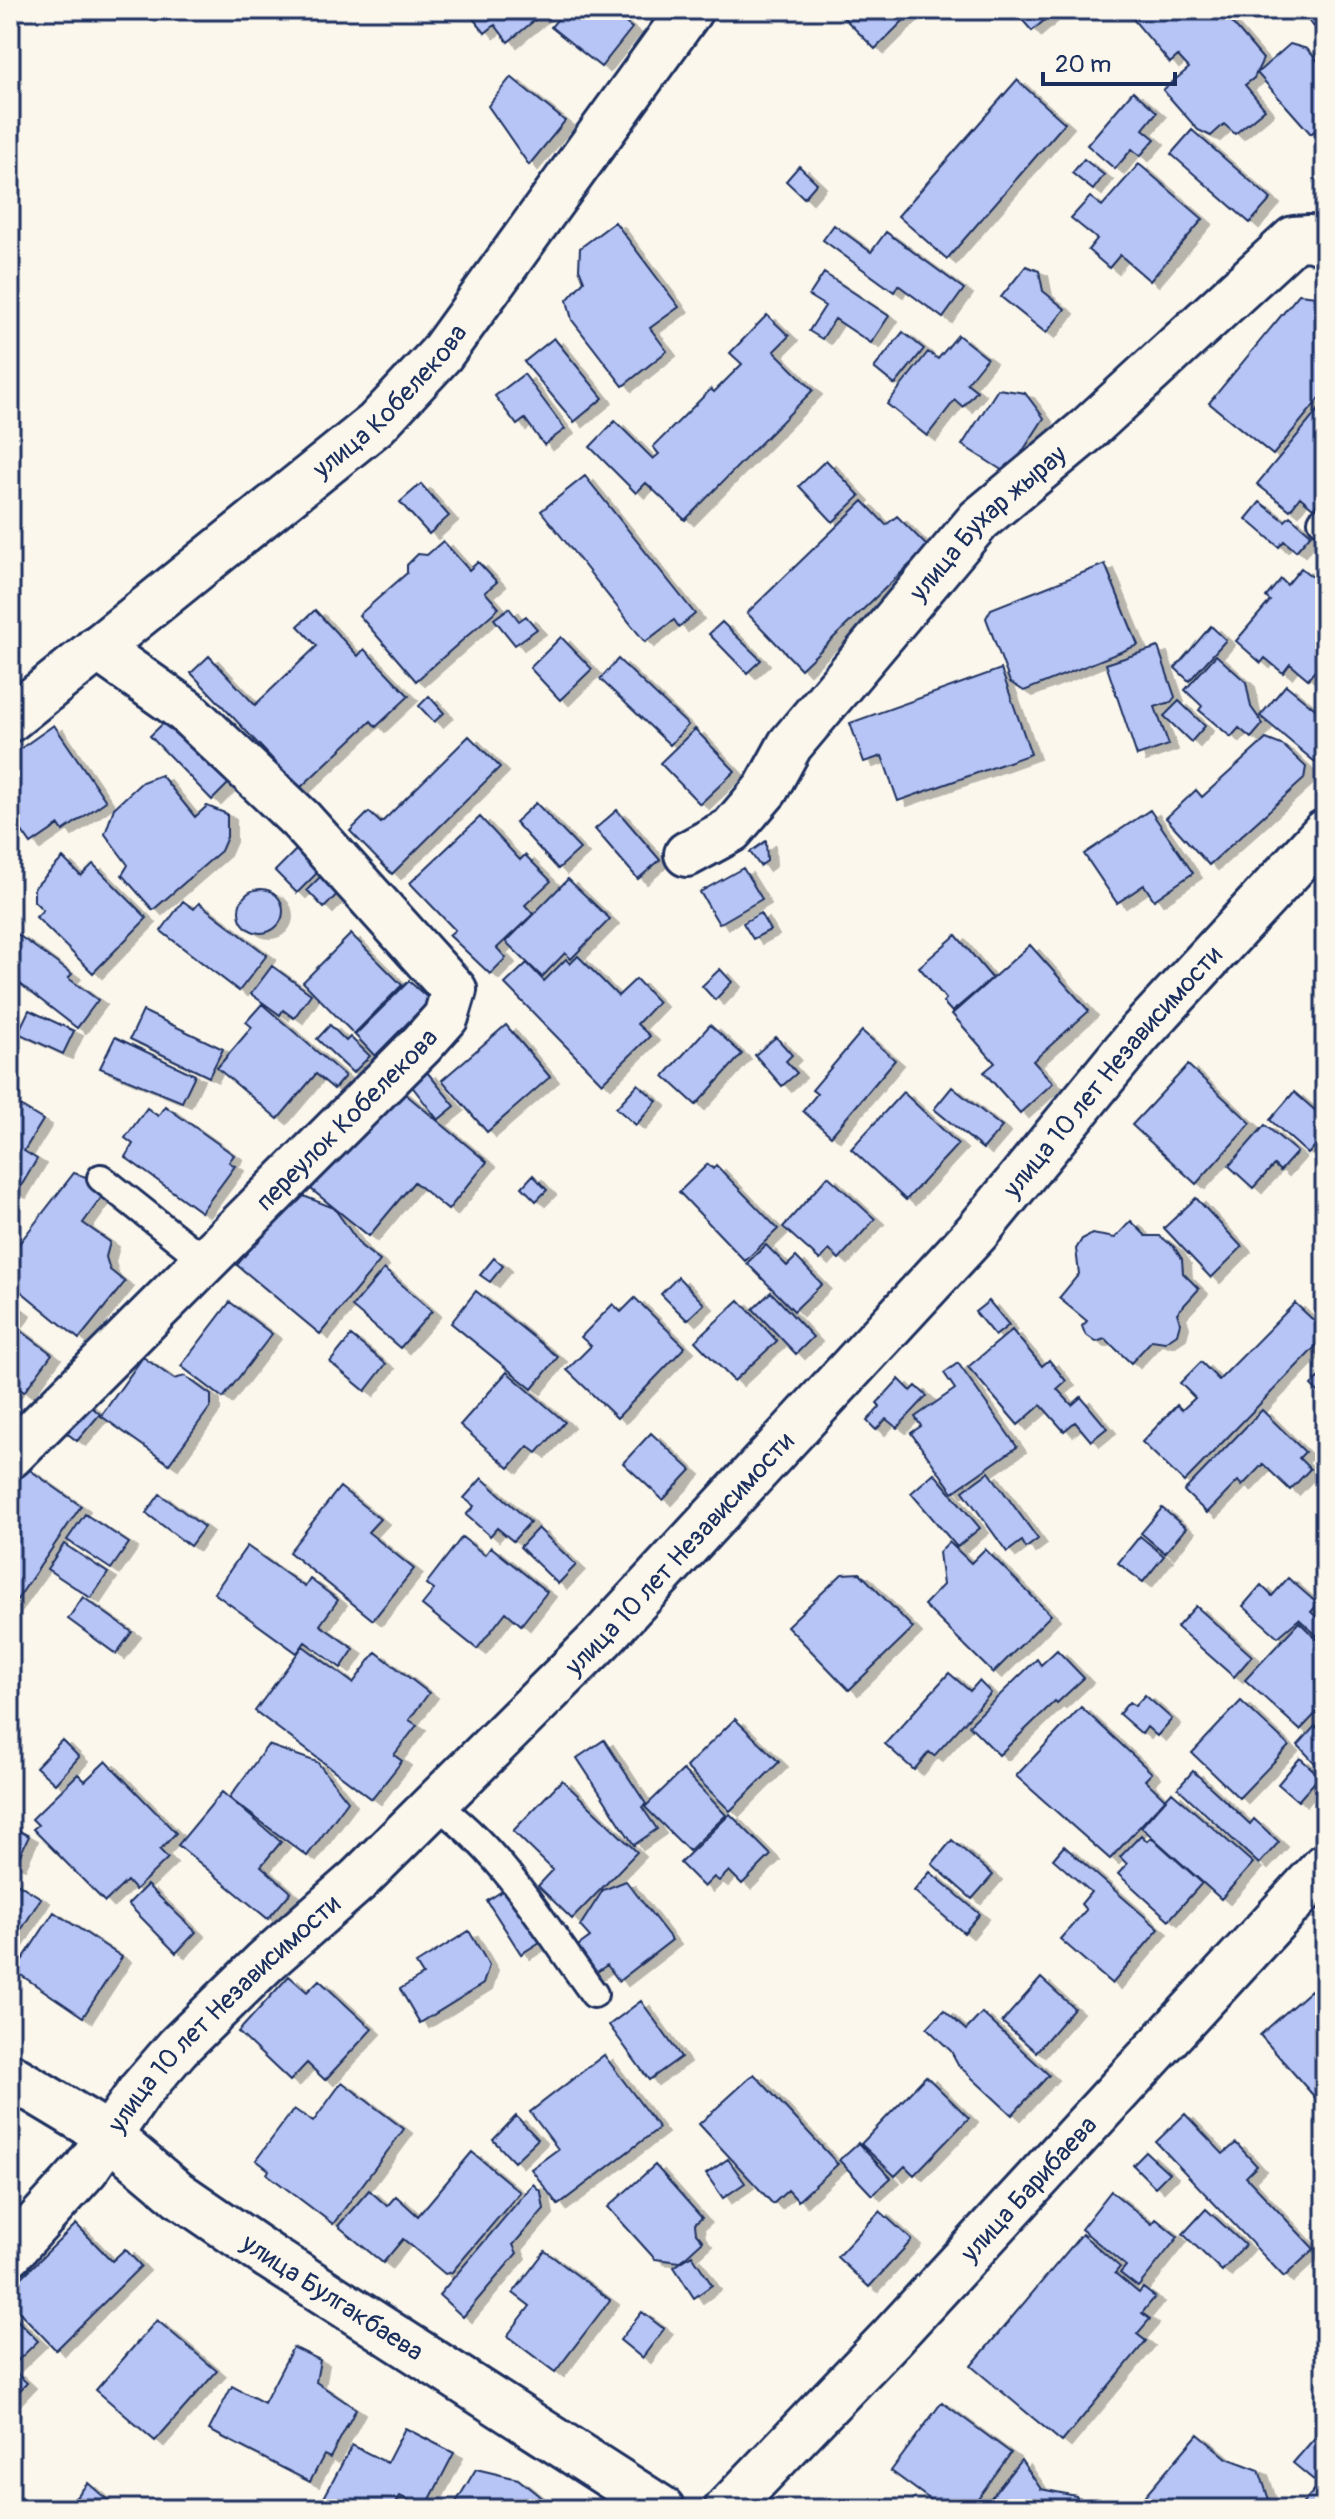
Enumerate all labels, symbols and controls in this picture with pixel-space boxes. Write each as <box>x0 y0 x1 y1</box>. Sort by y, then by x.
scale bar <box>1043 36 1175 86</box>
text: 20 m <box>1055 50 1111 79</box>
street label: улица Кобелекова <box>306 318 474 486</box>
street label: улица Бухар жырау <box>902 439 1073 609</box>
street label: улица 10 лет Независимости <box>996 939 1229 1205</box>
street label: переулок Кобелекова <box>250 1022 445 1218</box>
street label: улица 10 лет Независимости <box>558 1426 801 1683</box>
street label: улица 10 лет Независимости <box>101 1888 347 2140</box>
street label: улица Барибаева <box>954 2110 1104 2270</box>
street label: улица Булгакбаева <box>234 2227 429 2368</box>

